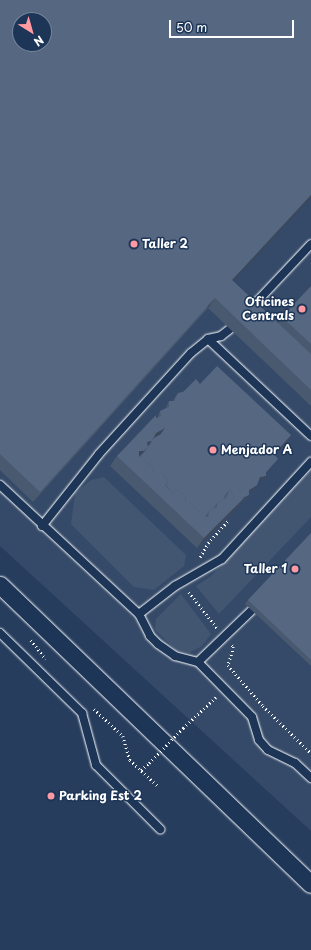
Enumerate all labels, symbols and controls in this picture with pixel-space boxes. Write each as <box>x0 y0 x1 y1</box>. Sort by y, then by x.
north arrow <box>12 12 52 52</box>
scale bar <box>171 12 296 38</box>
text: 50 m <box>176 18 207 36</box>
text: N <box>30 32 48 51</box>
place label: Taller 2 <box>142 237 189 251</box>
marker: Taller 2 <box>129 239 139 249</box>
place label: Oficines Centrals <box>242 295 294 323</box>
marker: Oficines Centrals <box>297 304 307 314</box>
place label: Menjador A <box>221 443 292 457</box>
marker: Menjador A <box>208 445 218 455</box>
place label: Taller 1 <box>243 562 287 576</box>
marker: Taller 1 <box>290 564 300 574</box>
place label: Parking Est 2 <box>59 789 142 803</box>
marker: Parking Est 2 <box>46 791 56 801</box>

